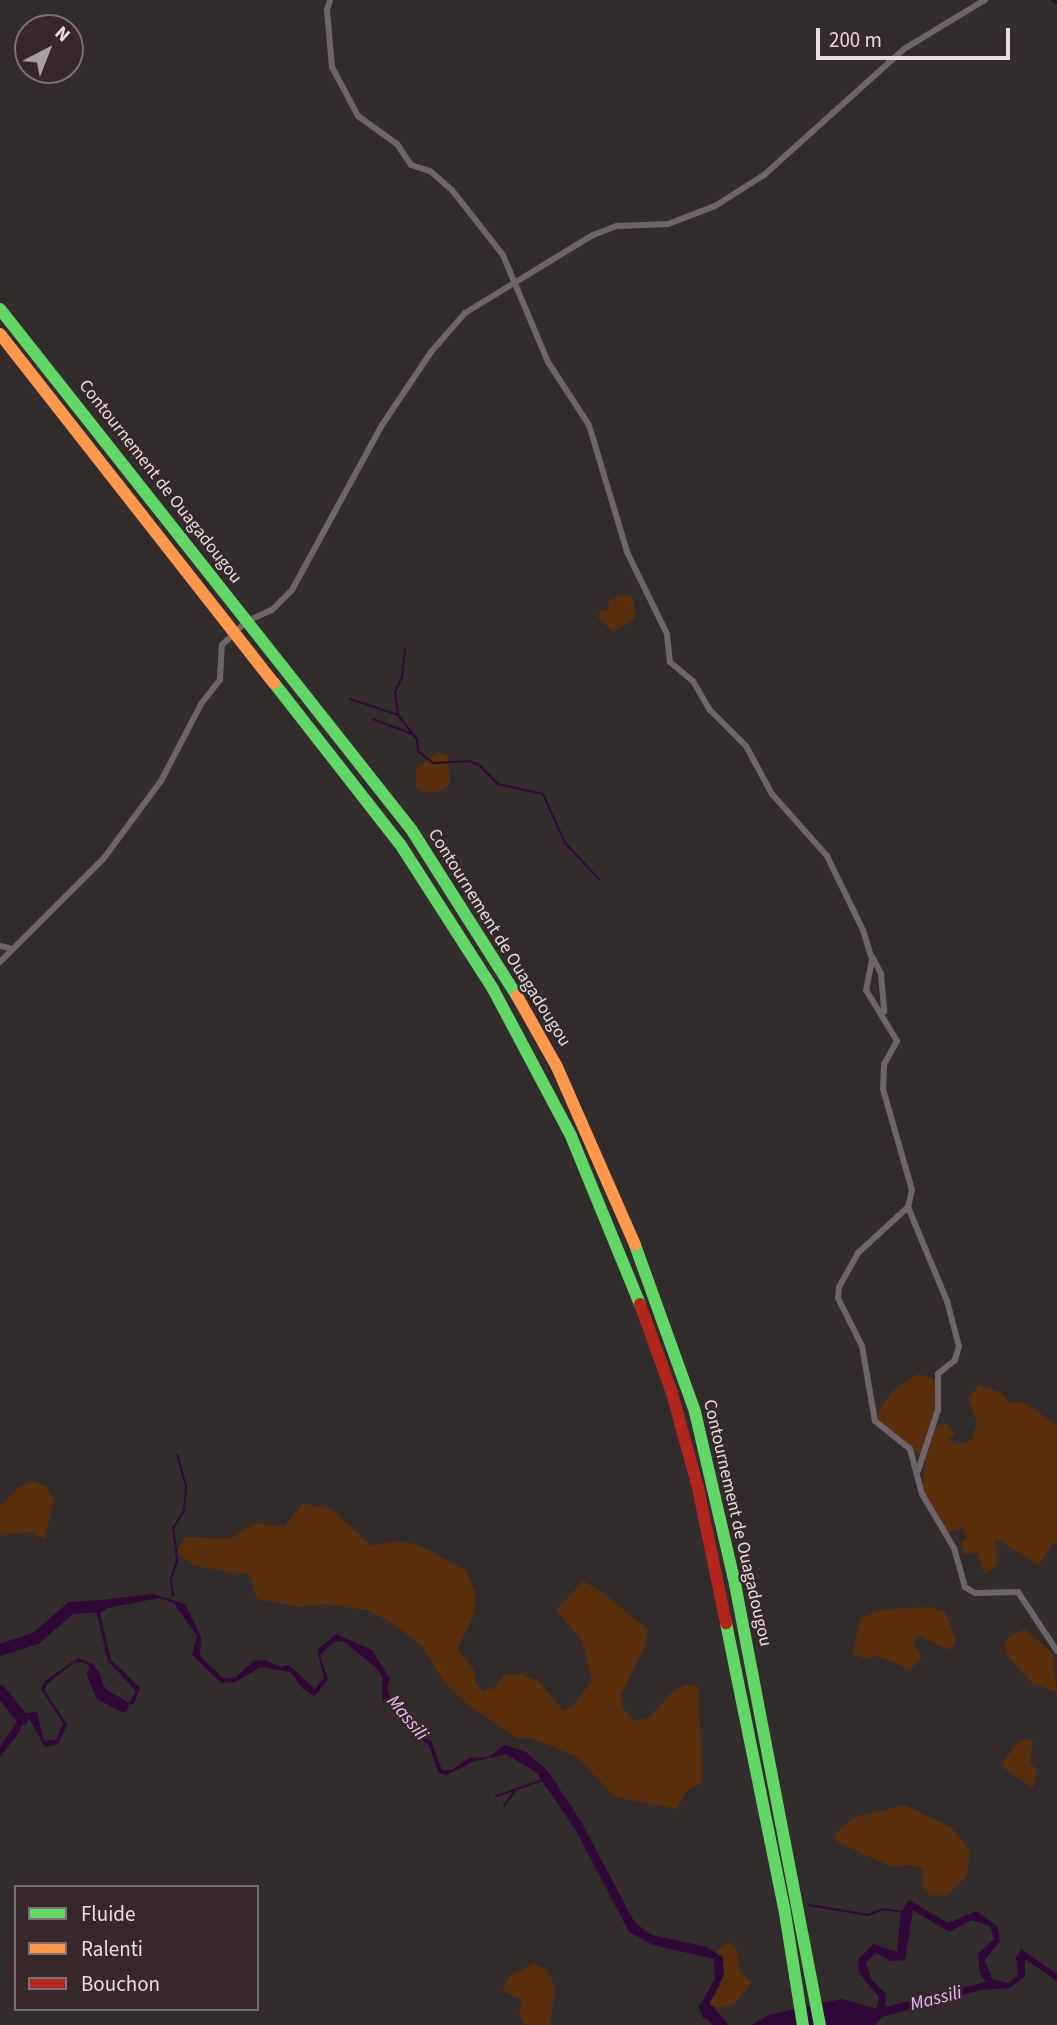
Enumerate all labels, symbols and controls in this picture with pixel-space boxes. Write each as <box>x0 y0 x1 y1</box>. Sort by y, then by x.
north arrow <box>14 14 84 84</box>
scale bar <box>819 14 1013 58</box>
text: N <box>48 20 76 49</box>
text: 200 m <box>829 25 882 55</box>
street label: Contournement de Ouagadougou <box>74 376 246 588</box>
street label: Contournement de Ouagadougou <box>423 825 575 1051</box>
street label: Contournement de Ouagadougou <box>698 1397 776 1649</box>
water label: Massili <box>381 1691 433 1745</box>
legend <box>14 1885 259 2011</box>
text: Fluide <box>81 1899 135 1929</box>
text: Ralenti <box>81 1934 143 1964</box>
text: Bouchon <box>81 1969 160 1999</box>
water label: Massili <box>908 1982 964 2016</box>

